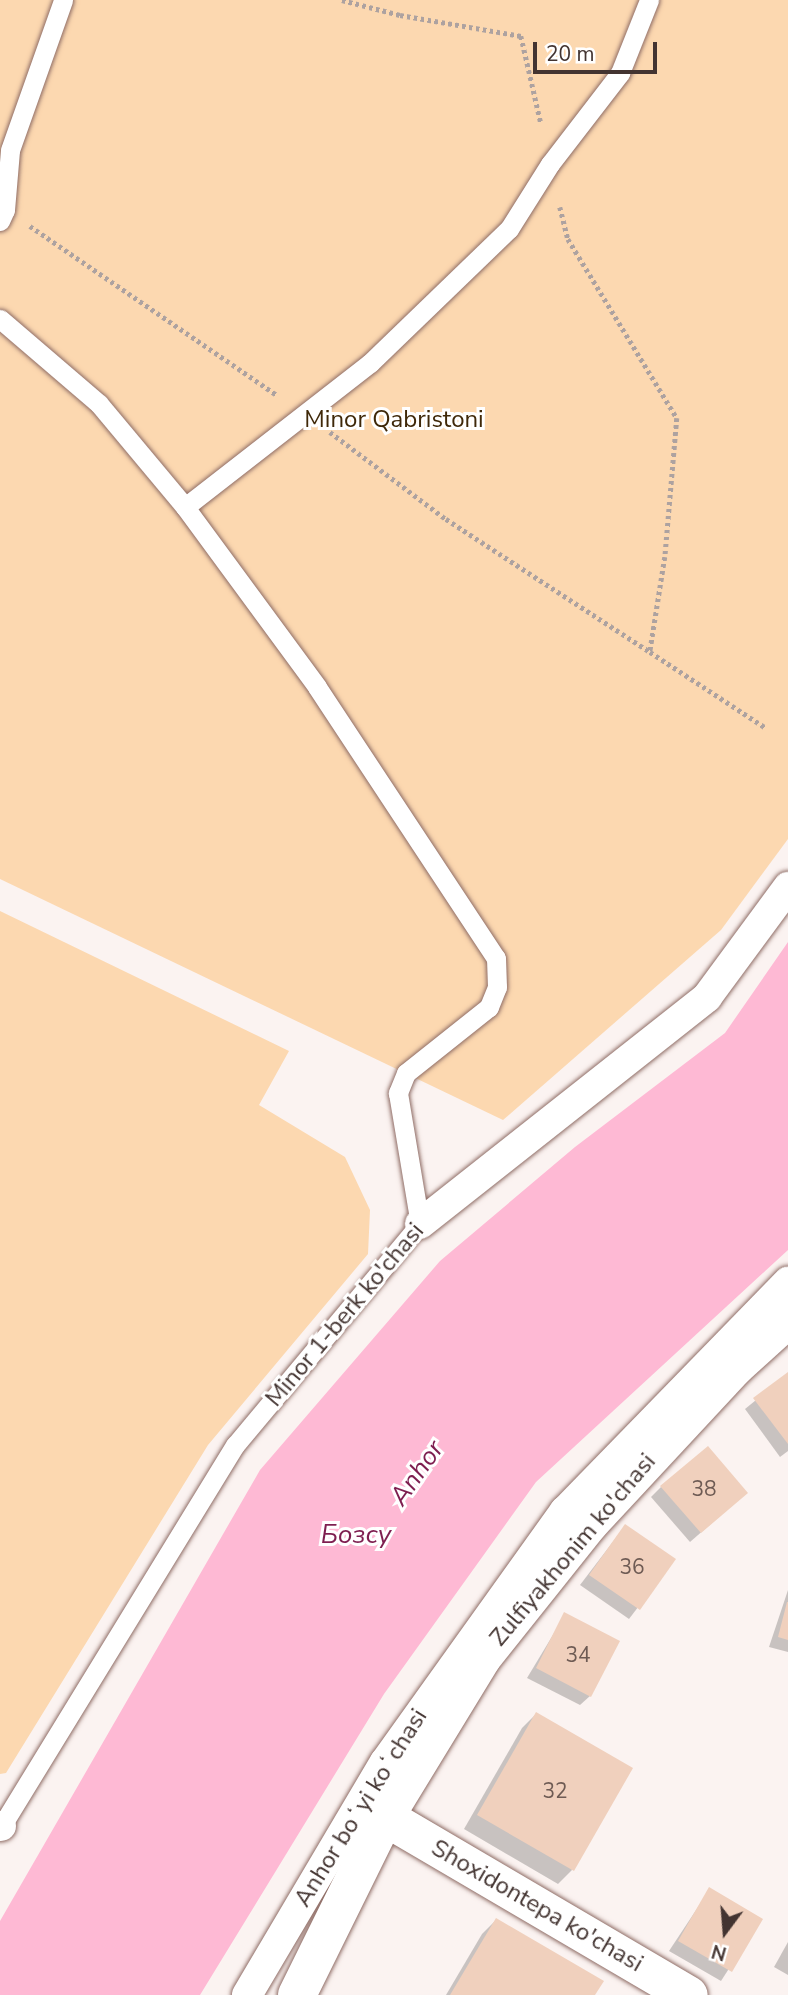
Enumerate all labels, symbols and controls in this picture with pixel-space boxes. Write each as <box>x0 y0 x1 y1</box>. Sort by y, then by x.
scale bar <box>536 28 660 72</box>
text: 20 m <box>546 40 595 68</box>
park label: Minor Qabristoni <box>304 406 484 434</box>
street label: Minor 1-berk ko'chasi <box>260 1217 430 1413</box>
water label: Anhor <box>383 1434 451 1512</box>
street label: Zulfiyakhonim ko'chasi <box>484 1448 662 1652</box>
house number: 38 <box>691 1476 717 1502</box>
water label: Бозсу <box>321 1519 391 1551</box>
house number: 36 <box>619 1554 645 1580</box>
house number: 34 <box>565 1642 591 1668</box>
street label: Anhor boʻyi koʻchasi <box>288 1704 434 1912</box>
house number: 32 <box>542 1778 568 1804</box>
street label: Shoxidontepa ko'chasi <box>426 1834 648 1978</box>
north arrow <box>690 1897 760 1967</box>
text: N <box>709 1938 730 1967</box>

